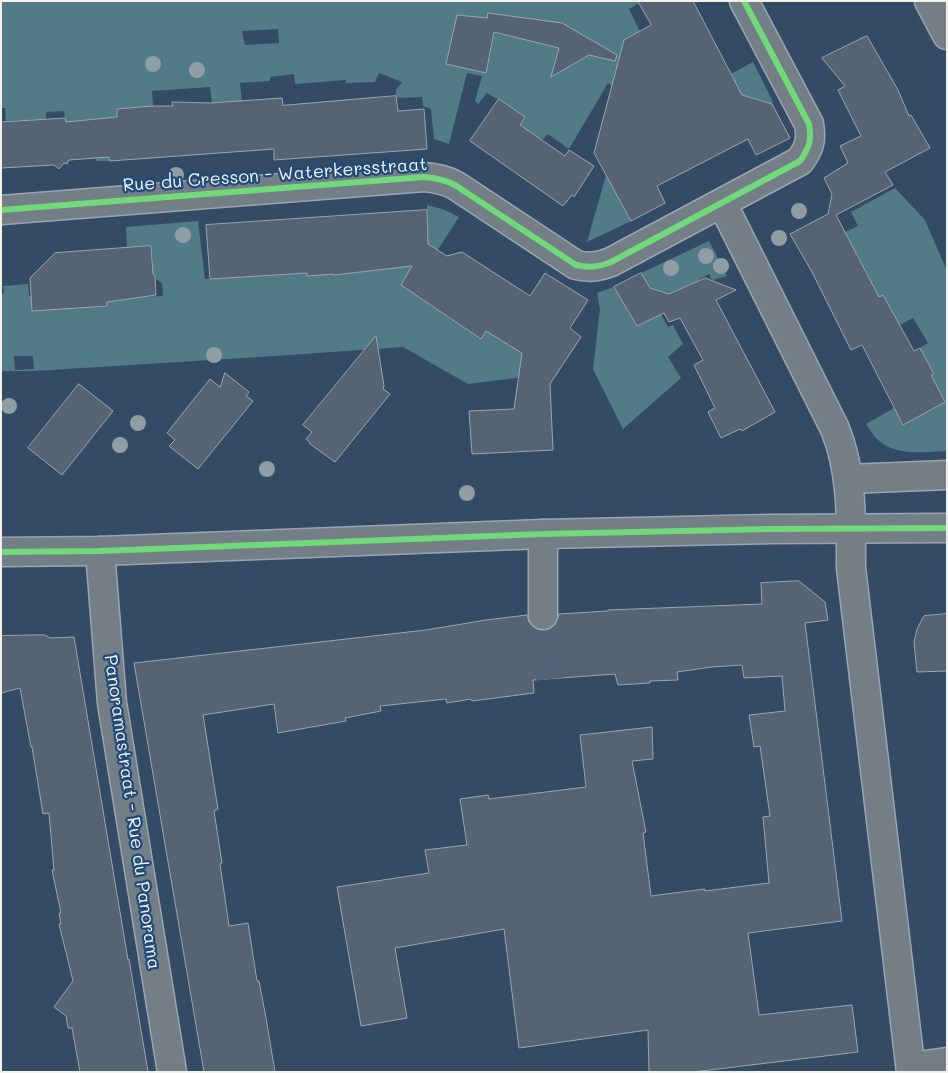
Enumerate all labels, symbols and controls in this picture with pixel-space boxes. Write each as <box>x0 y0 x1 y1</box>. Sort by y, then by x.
street label: Rue du Cresson - Waterkersstraat <box>122 154 428 196</box>
street label: Panoramastraat - Rue du Panorama <box>99 653 165 971</box>

